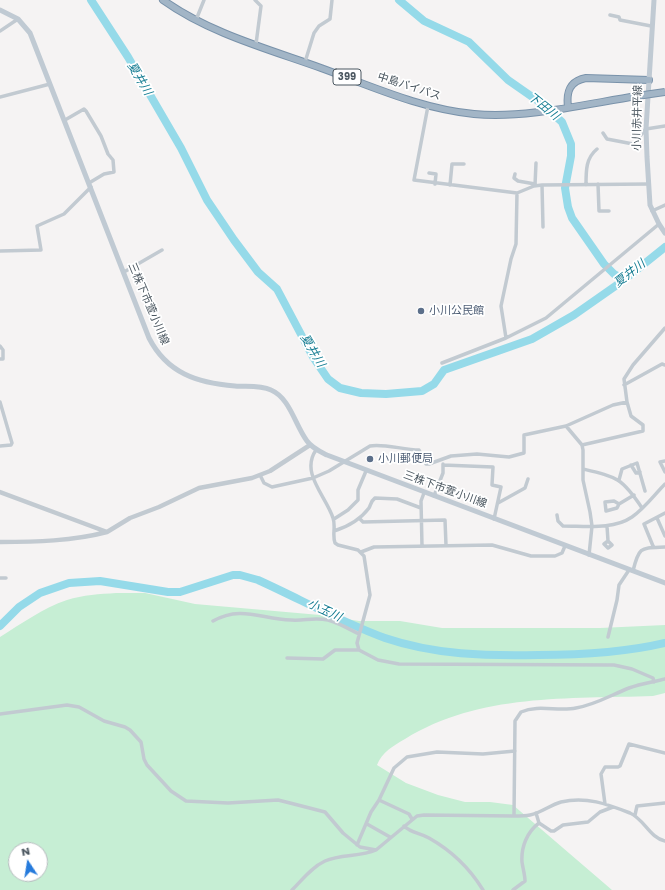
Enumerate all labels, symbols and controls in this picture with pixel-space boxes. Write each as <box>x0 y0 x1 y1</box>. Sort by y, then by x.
water label: 夏井川 <box>124 60 154 98</box>
road number: 399 <box>333 69 361 85</box>
street label: 中島バイパス <box>376 71 442 103</box>
street label: 小川赤井平線 <box>631 85 645 151</box>
water label: 下田川 <box>524 90 562 124</box>
water label: 夏井川 <box>611 257 649 291</box>
street label: 三株下市萱小川線 <box>125 261 171 347</box>
place label: 小川公民館 <box>429 304 484 318</box>
marker: 小川公民館 <box>416 306 426 316</box>
water label: 夏井川 <box>297 332 327 370</box>
place label: 小川郵便局 <box>378 452 433 466</box>
marker: 小川郵便局 <box>365 454 375 464</box>
street label: 三株下市萱小川線 <box>401 469 489 511</box>
water label: 小玉川 <box>305 597 343 625</box>
north arrow <box>8 842 48 882</box>
text: N <box>20 843 31 860</box>

